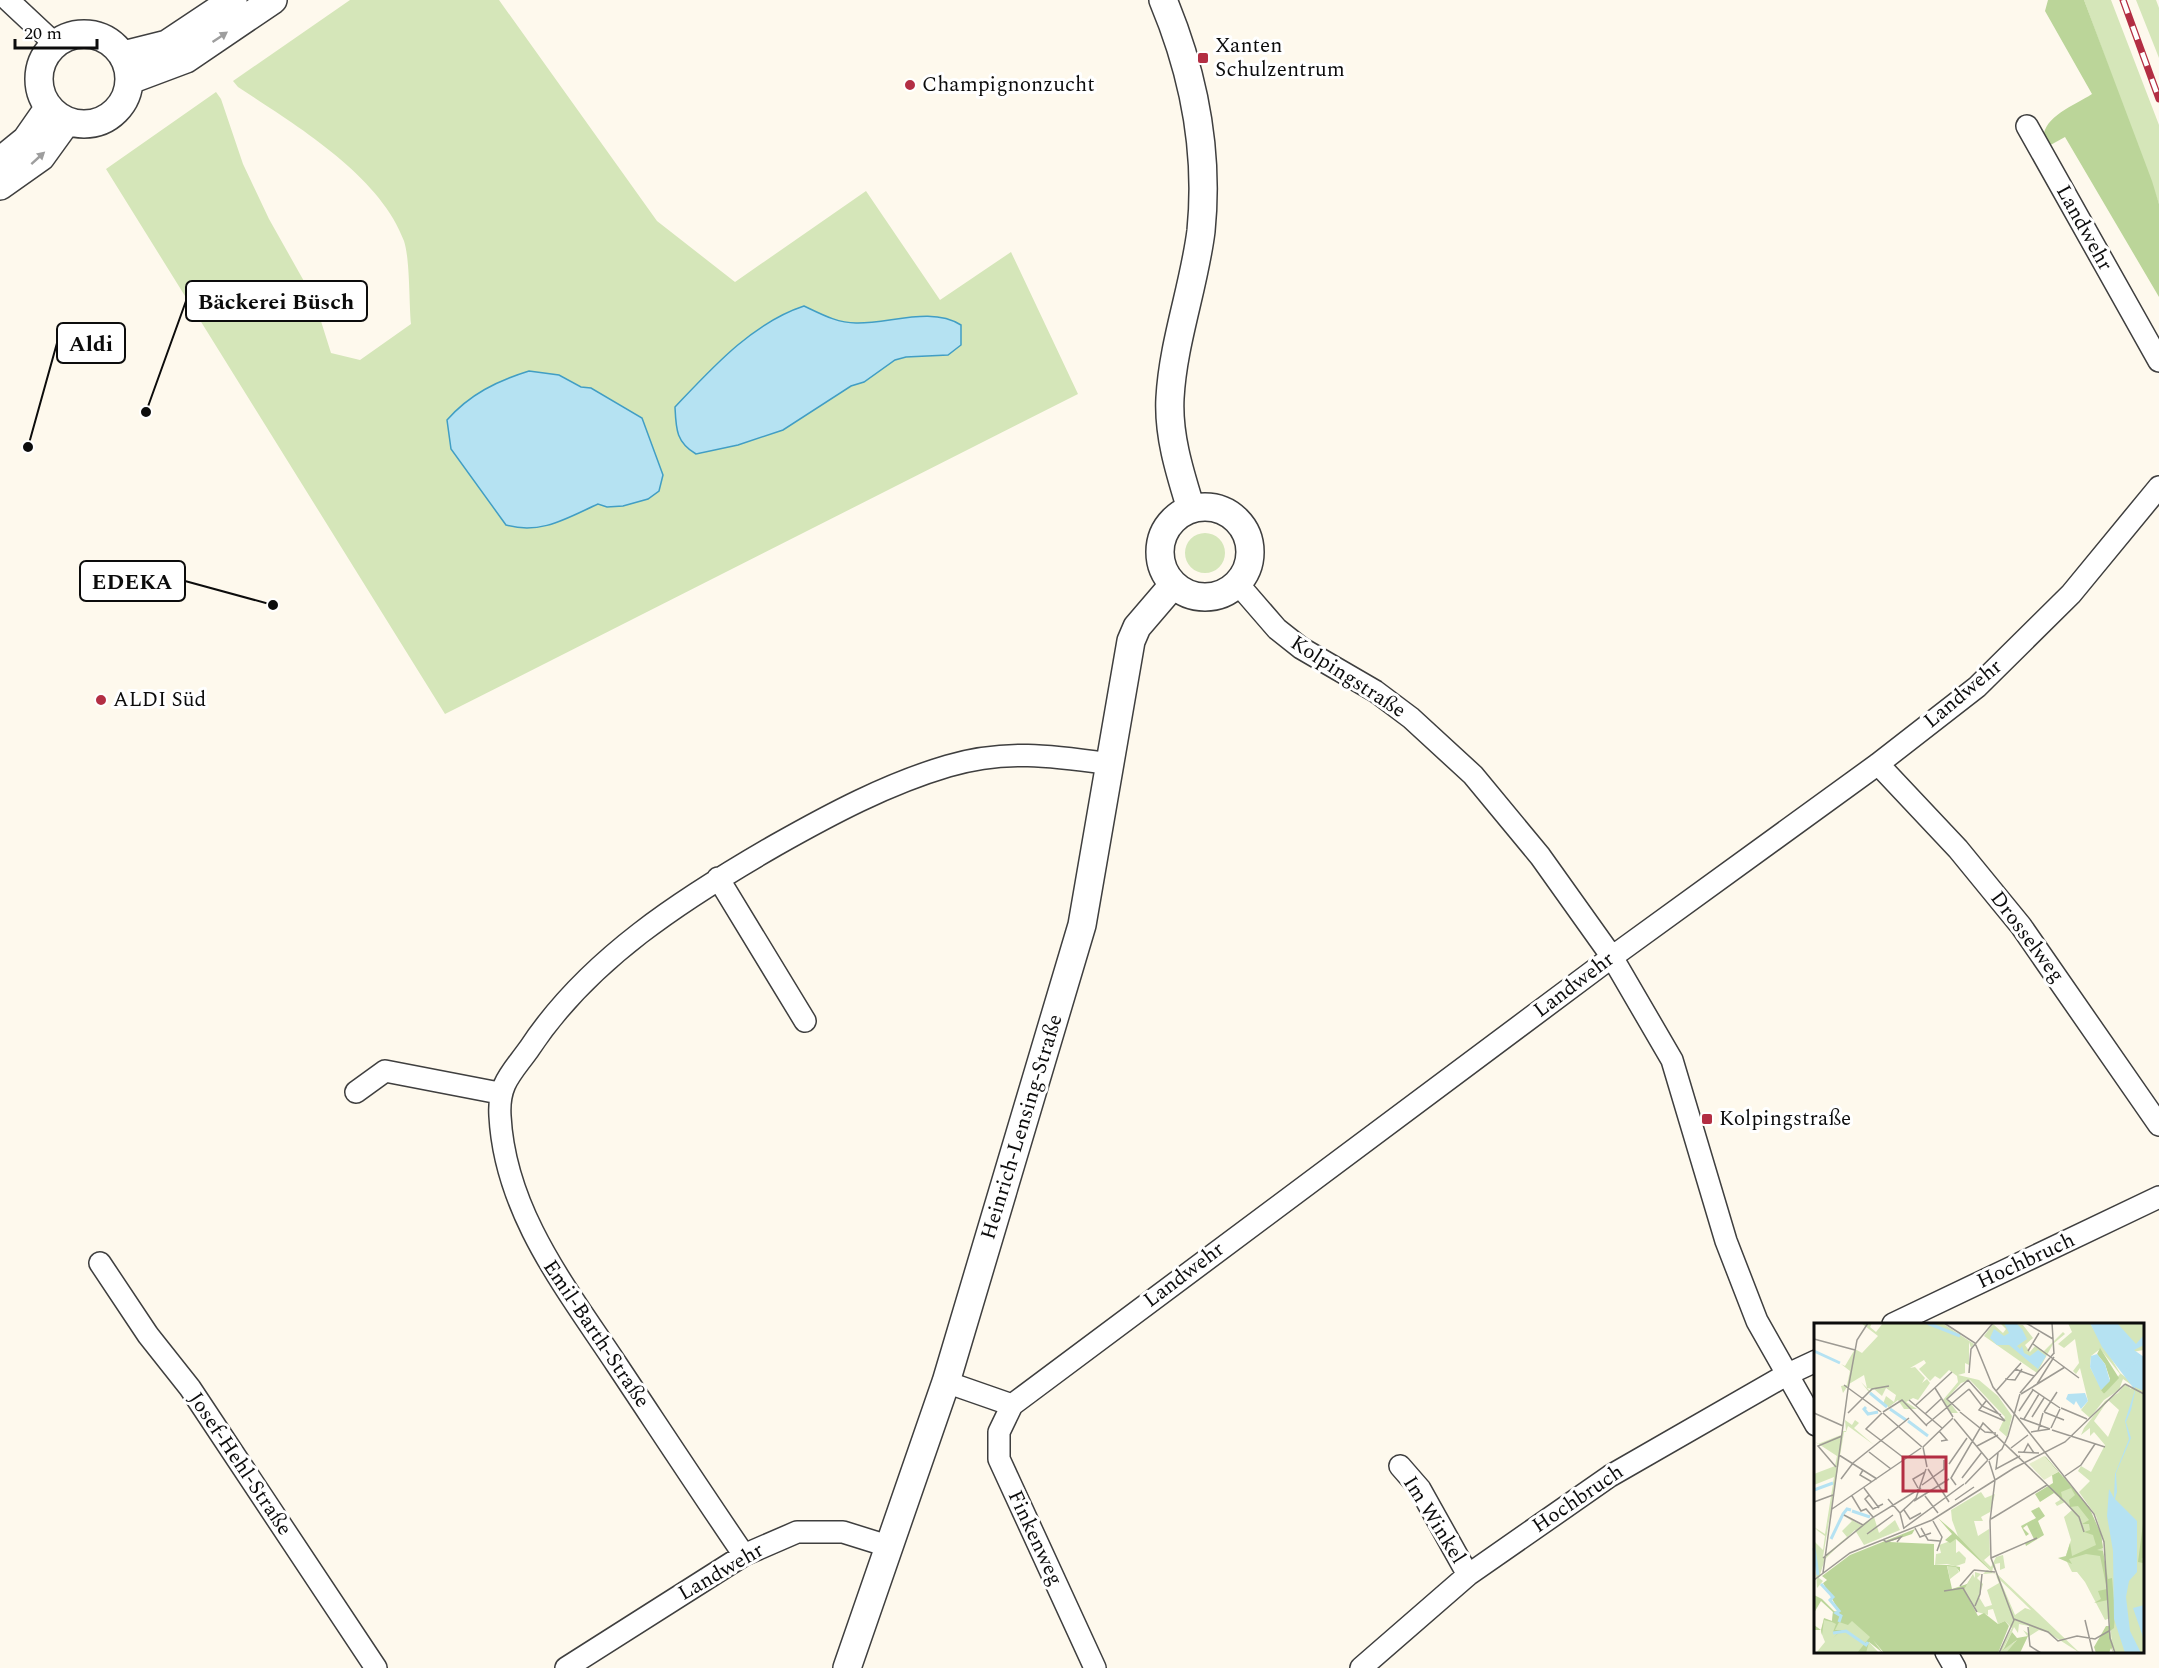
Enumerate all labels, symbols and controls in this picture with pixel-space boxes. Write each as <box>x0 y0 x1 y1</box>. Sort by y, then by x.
scale bar <box>15 12 98 50</box>
text: 20 m <box>24 20 62 47</box>
place label: Xanten Schulzentrum <box>1215 30 1345 86</box>
one-way arrow <box>211 31 227 43</box>
marker: Xanten Schulzentrum <box>1196 51 1210 65</box>
place label: Champignonzucht <box>922 69 1095 101</box>
marker: Champignonzucht <box>903 78 917 92</box>
one-way arrow <box>30 152 45 165</box>
street label: Landwehr <box>2047 179 2121 277</box>
callout: Bäckerei Büsch <box>186 281 367 321</box>
text: Bäckerei Büsch <box>198 286 355 319</box>
callout: Aldi <box>57 323 125 363</box>
text: Aldi <box>69 328 113 361</box>
callout: EDEKA <box>80 561 185 601</box>
text: EDEKA <box>92 566 172 599</box>
street label: Kolpingstraße <box>1284 628 1412 726</box>
street label: Landwehr <box>1917 652 2009 736</box>
place label: ALDI Süd <box>113 684 206 716</box>
marker: ALDI Süd <box>94 693 108 707</box>
street label: Drosselweg <box>1982 884 2072 990</box>
street label: Landwehr <box>1527 944 1621 1026</box>
street label: Heinrich-Lensing-Straße <box>972 1010 1072 1244</box>
place label: Kolpingstraße <box>1719 1103 1851 1135</box>
marker: Kolpingstraße <box>1700 1112 1714 1126</box>
street label: Hochbruch <box>1972 1224 2080 1298</box>
street label: Landwehr <box>1137 1234 1231 1316</box>
street label: Emil-Barth-Straße <box>534 1253 658 1415</box>
inset map <box>1814 1323 2144 1653</box>
street label: Josef-Hehl-Straße <box>180 1386 300 1542</box>
street label: Hochbruch <box>1526 1456 1630 1542</box>
street label: Im Winkel <box>1394 1470 1474 1570</box>
street label: Finkenweg <box>999 1485 1071 1591</box>
street label: Landwehr <box>672 1535 770 1609</box>

